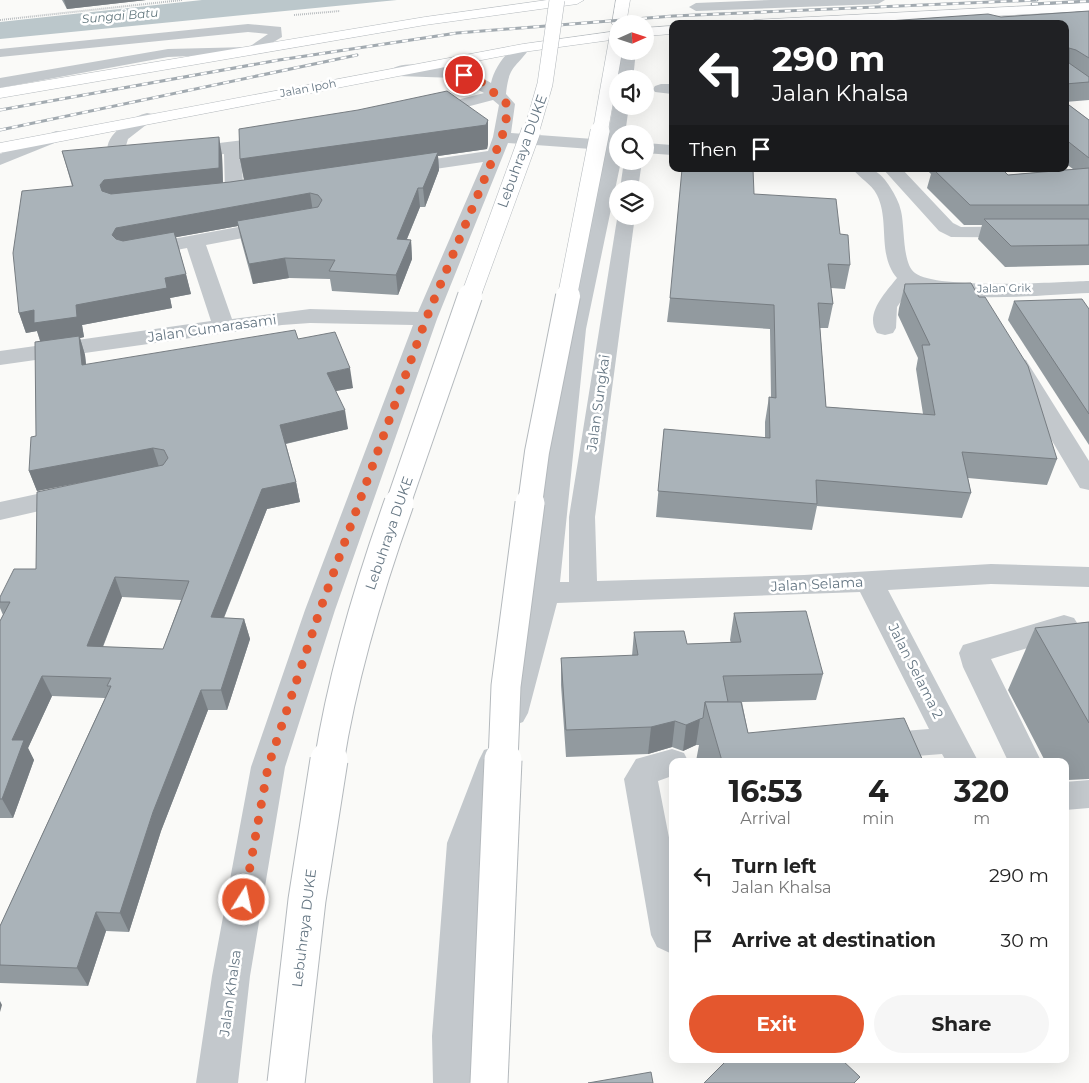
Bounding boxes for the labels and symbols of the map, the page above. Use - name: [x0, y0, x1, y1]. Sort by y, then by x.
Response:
- water label: Sungai Batu: [81, 5, 159, 26]
- north arrow: [609, 15, 654, 60]
- pin: [443, 54, 485, 96]
- street label: Jalan Ipoh: [278, 76, 337, 100]
- street label: Lebuhraya DUKE: [493, 92, 551, 210]
- street label: Jalan Grik: [976, 281, 1032, 295]
- street label: Jalan Cumarasami: [146, 310, 277, 346]
- street label: Jalan Sungkai: [582, 353, 614, 454]
- street label: Lebuhraya DUKE: [361, 474, 417, 592]
- street label: Jalan Selama: [769, 573, 864, 595]
- street label: Jalan Selama 2: [884, 620, 948, 722]
- street label: Lebuhraya DUKE: [288, 868, 320, 988]
- position arrow: [217, 873, 269, 925]
- street label: Jalan Khalsa: [215, 949, 245, 1038]

